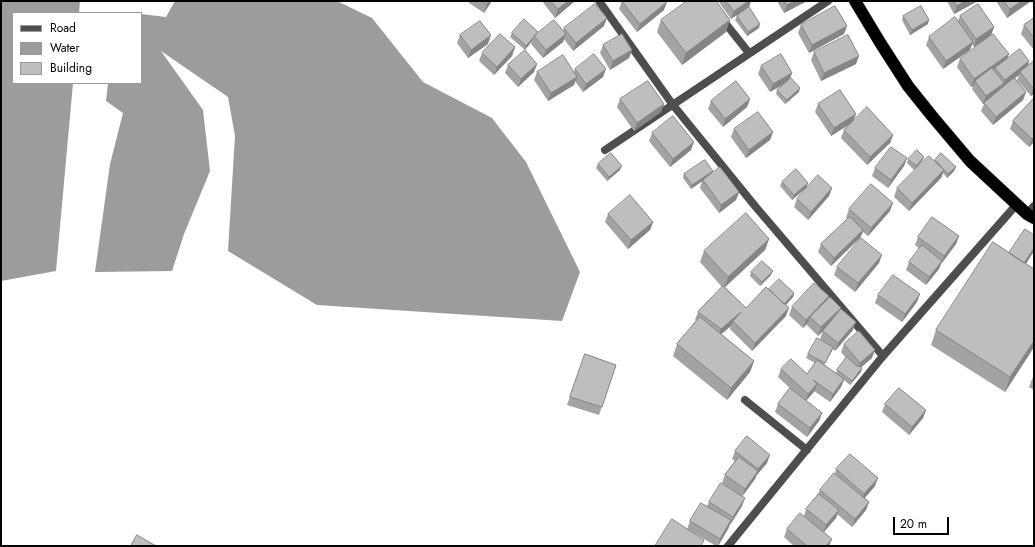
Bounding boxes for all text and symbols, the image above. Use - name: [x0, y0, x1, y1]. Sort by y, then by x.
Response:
- legend: [12, 12, 142, 84]
- text: Road: [50, 19, 76, 37]
- text: Water: [50, 39, 80, 57]
- text: Building: [50, 59, 92, 77]
- scale bar: [895, 509, 951, 535]
- text: 20 m: [900, 515, 927, 533]

